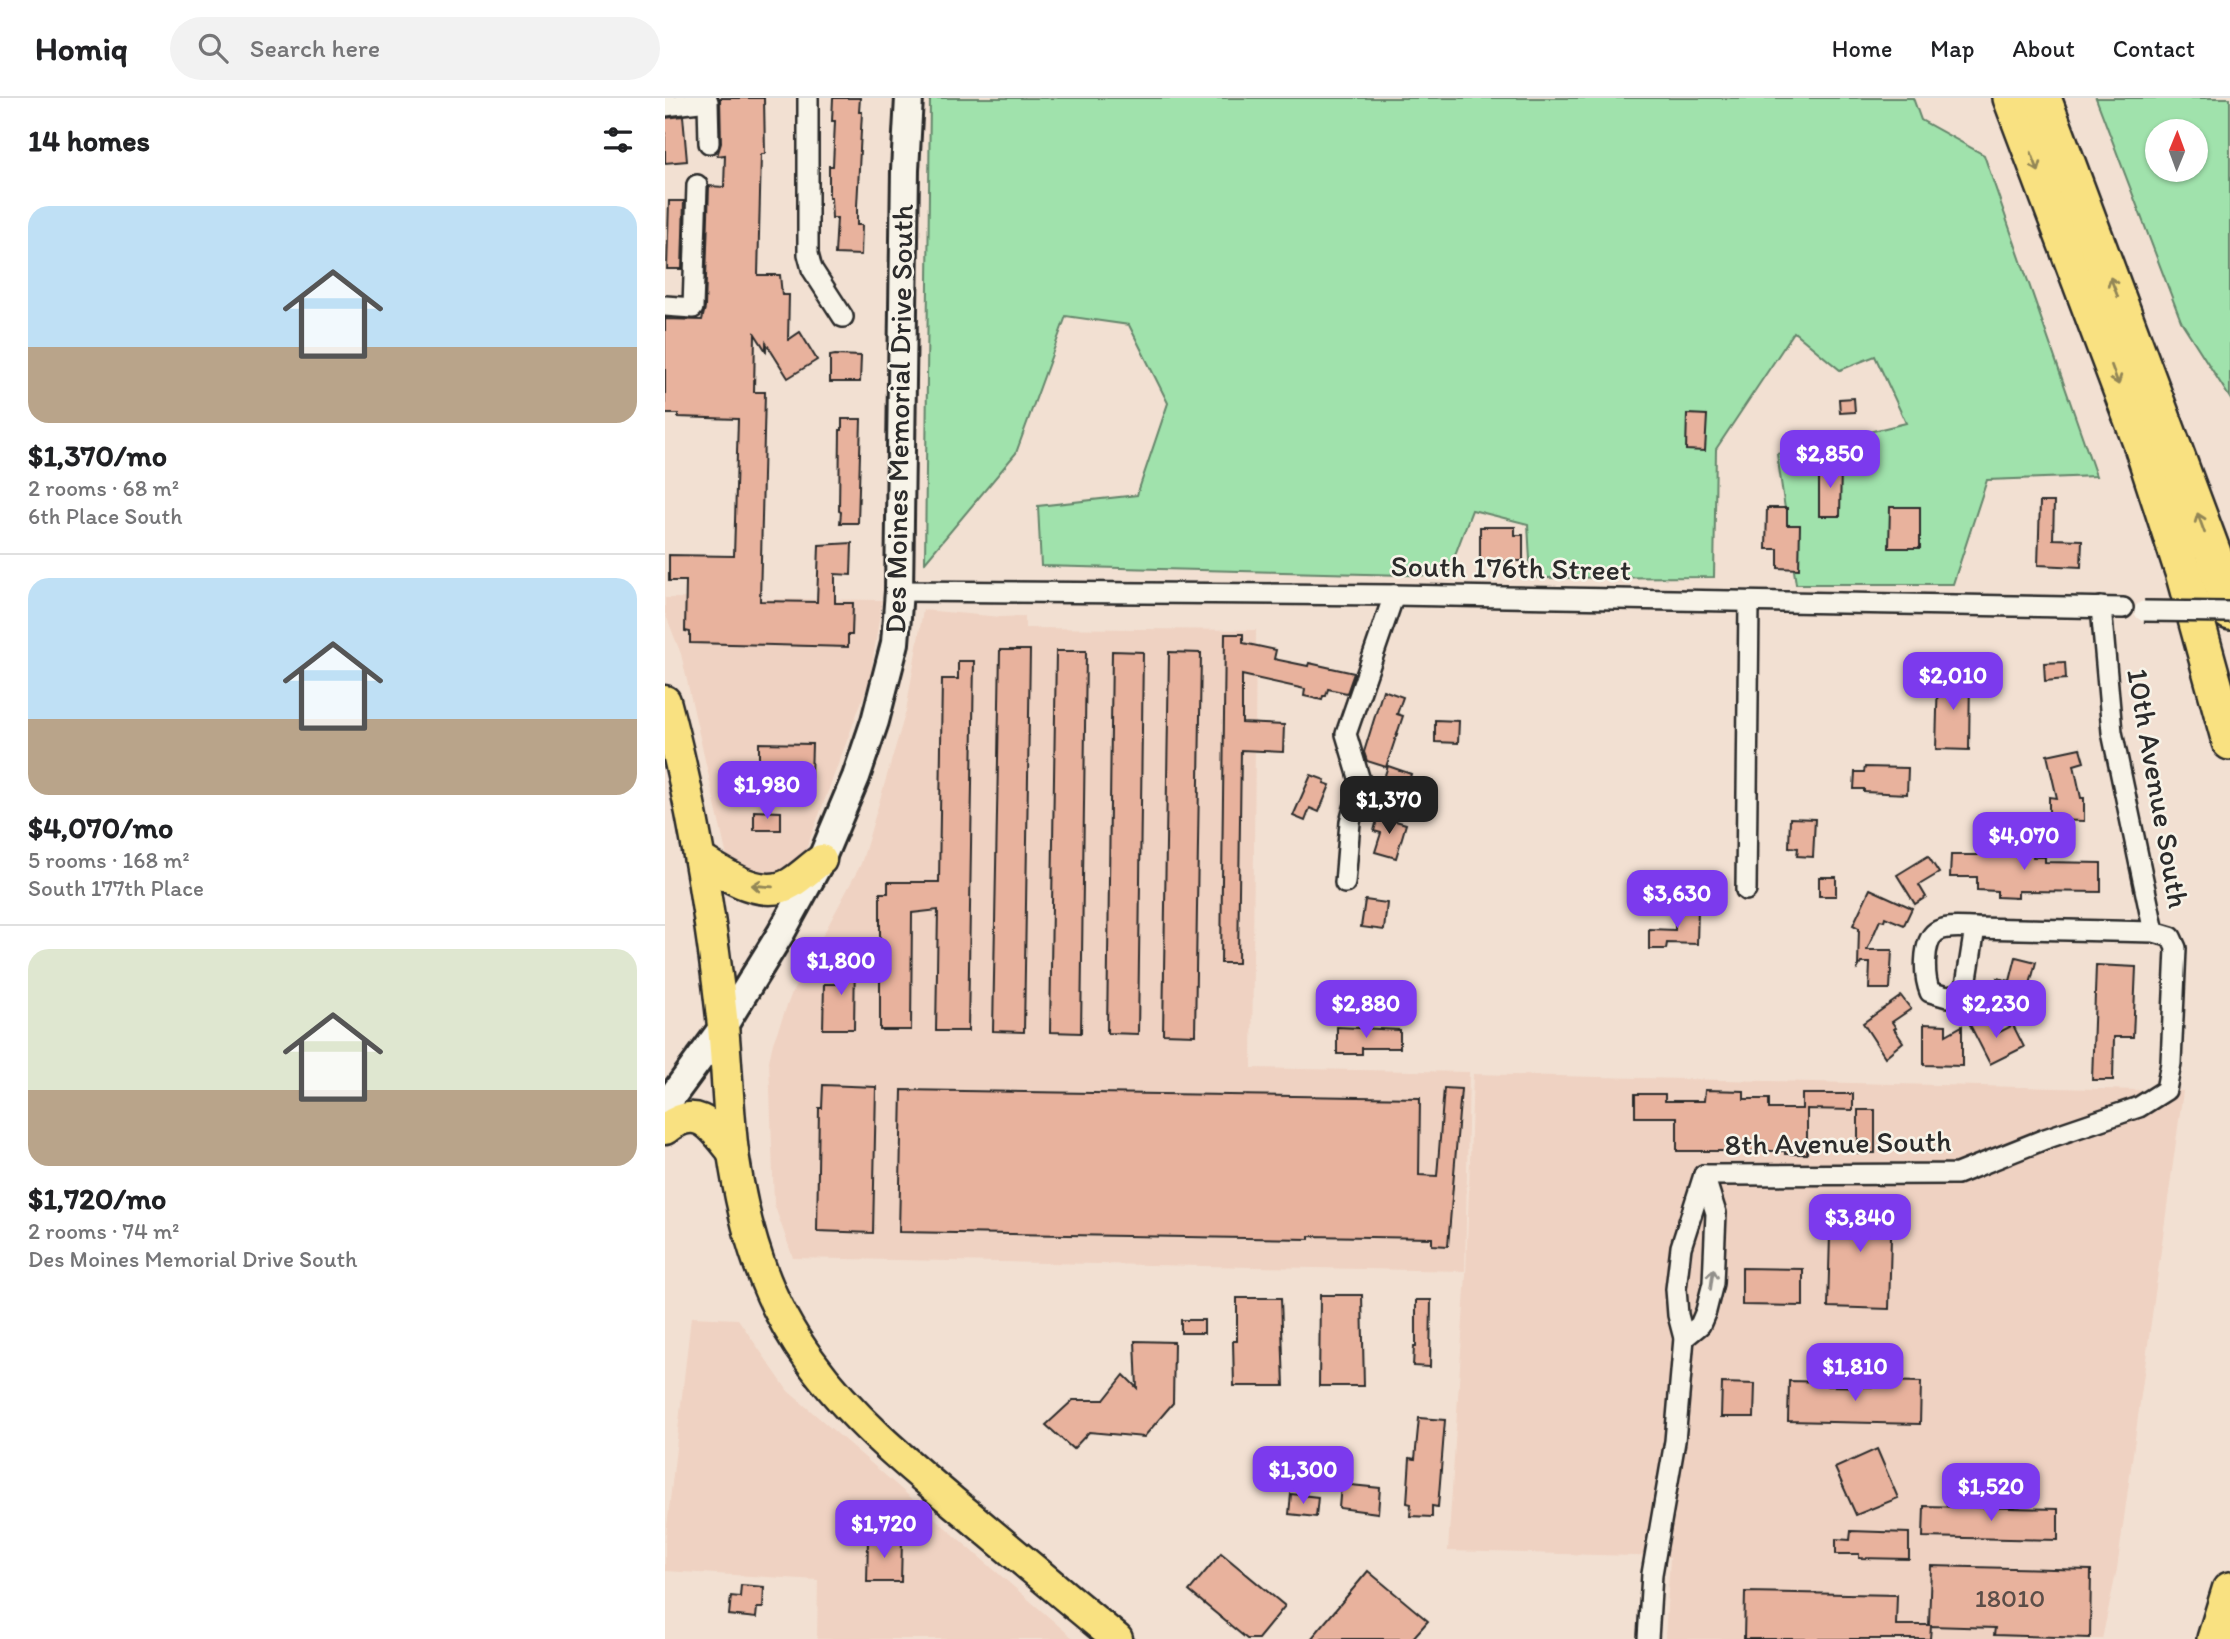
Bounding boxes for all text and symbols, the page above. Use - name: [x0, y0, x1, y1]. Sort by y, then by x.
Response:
- search box: [170, 17, 660, 80]
- text: Homiq: [35, 29, 128, 68]
- icon: search: [194, 29, 232, 67]
- text: Search here: [250, 32, 380, 64]
- text: Home: [1832, 34, 1892, 63]
- text: Map: [1930, 34, 1974, 63]
- text: About: [2012, 34, 2075, 63]
- text: Contact: [2113, 34, 2195, 63]
- north arrow: [2145, 119, 2209, 182]
- map controls: [2145, 119, 2208, 182]
- icon: filters: [599, 121, 637, 159]
- text: 14 homes: [28, 122, 150, 159]
- one-way arrow: [2030, 150, 2043, 172]
- street label: Des Moines Memorial Drive South: [876, 204, 921, 634]
- icon: home: [270, 251, 396, 377]
- one-way arrow: [2106, 277, 2119, 299]
- one-way arrow: [2110, 363, 2123, 385]
- pin: $2,850: [1773, 430, 1887, 490]
- text: $1,370/mo: [28, 437, 167, 474]
- text: $2,850: [1796, 439, 1864, 467]
- text: 2 rooms · 68 m²: [28, 474, 179, 502]
- text: 6th Place South: [28, 502, 182, 530]
- one-way arrow: [2194, 513, 2207, 535]
- street label: South 176th Street: [1390, 547, 1632, 588]
- icon: home: [270, 623, 396, 749]
- pin: $2,010: [1896, 652, 2010, 712]
- text: $2,010: [1919, 661, 1987, 689]
- street label: 10th Avenue South: [2119, 665, 2198, 911]
- pin: $1,980: [710, 762, 824, 821]
- text: $1,980: [734, 770, 800, 798]
- pin: $1,370: [1332, 776, 1446, 836]
- text: $1,370: [1356, 785, 1422, 813]
- text: $4,070/mo: [28, 809, 173, 846]
- pin: $4,070: [1967, 812, 2081, 872]
- text: $4,070: [1989, 821, 2059, 849]
- text: 5 rooms · 168 m²: [28, 846, 190, 874]
- pin: $3,630: [1620, 870, 1734, 930]
- text: South 177th Place: [28, 874, 204, 902]
- one-way arrow: [751, 879, 774, 892]
- text: $3,630: [1643, 879, 1711, 907]
- pin: $1,800: [784, 937, 898, 997]
- text: $1,800: [807, 946, 875, 974]
- pin: $2,880: [1309, 981, 1423, 1040]
- pin: $2,230: [1939, 981, 2053, 1040]
- text: $2,880: [1332, 989, 1400, 1017]
- text: $2,230: [1962, 989, 2030, 1017]
- icon: home: [270, 994, 396, 1120]
- street label: 8th Avenue South: [1724, 1122, 1952, 1163]
- text: $1,720/mo: [28, 1180, 166, 1217]
- pin: $3,840: [1803, 1194, 1917, 1254]
- text: $3,840: [1825, 1203, 1895, 1231]
- text: 2 rooms · 74 m²: [28, 1217, 180, 1245]
- text: Des Moines Memorial Drive South: [28, 1245, 357, 1273]
- one-way arrow: [1706, 1268, 1719, 1291]
- pin: $1,810: [1798, 1344, 1912, 1403]
- text: $1,810: [1822, 1352, 1888, 1380]
- pin: $1,300: [1246, 1446, 1360, 1506]
- text: $1,300: [1269, 1455, 1337, 1483]
- pin: $1,520: [1934, 1464, 2048, 1523]
- text: $1,520: [1958, 1472, 2024, 1500]
- pin: $1,720: [827, 1500, 941, 1560]
- text: $1,720: [851, 1509, 917, 1537]
- house number: 18010: [1975, 1582, 2045, 1614]

